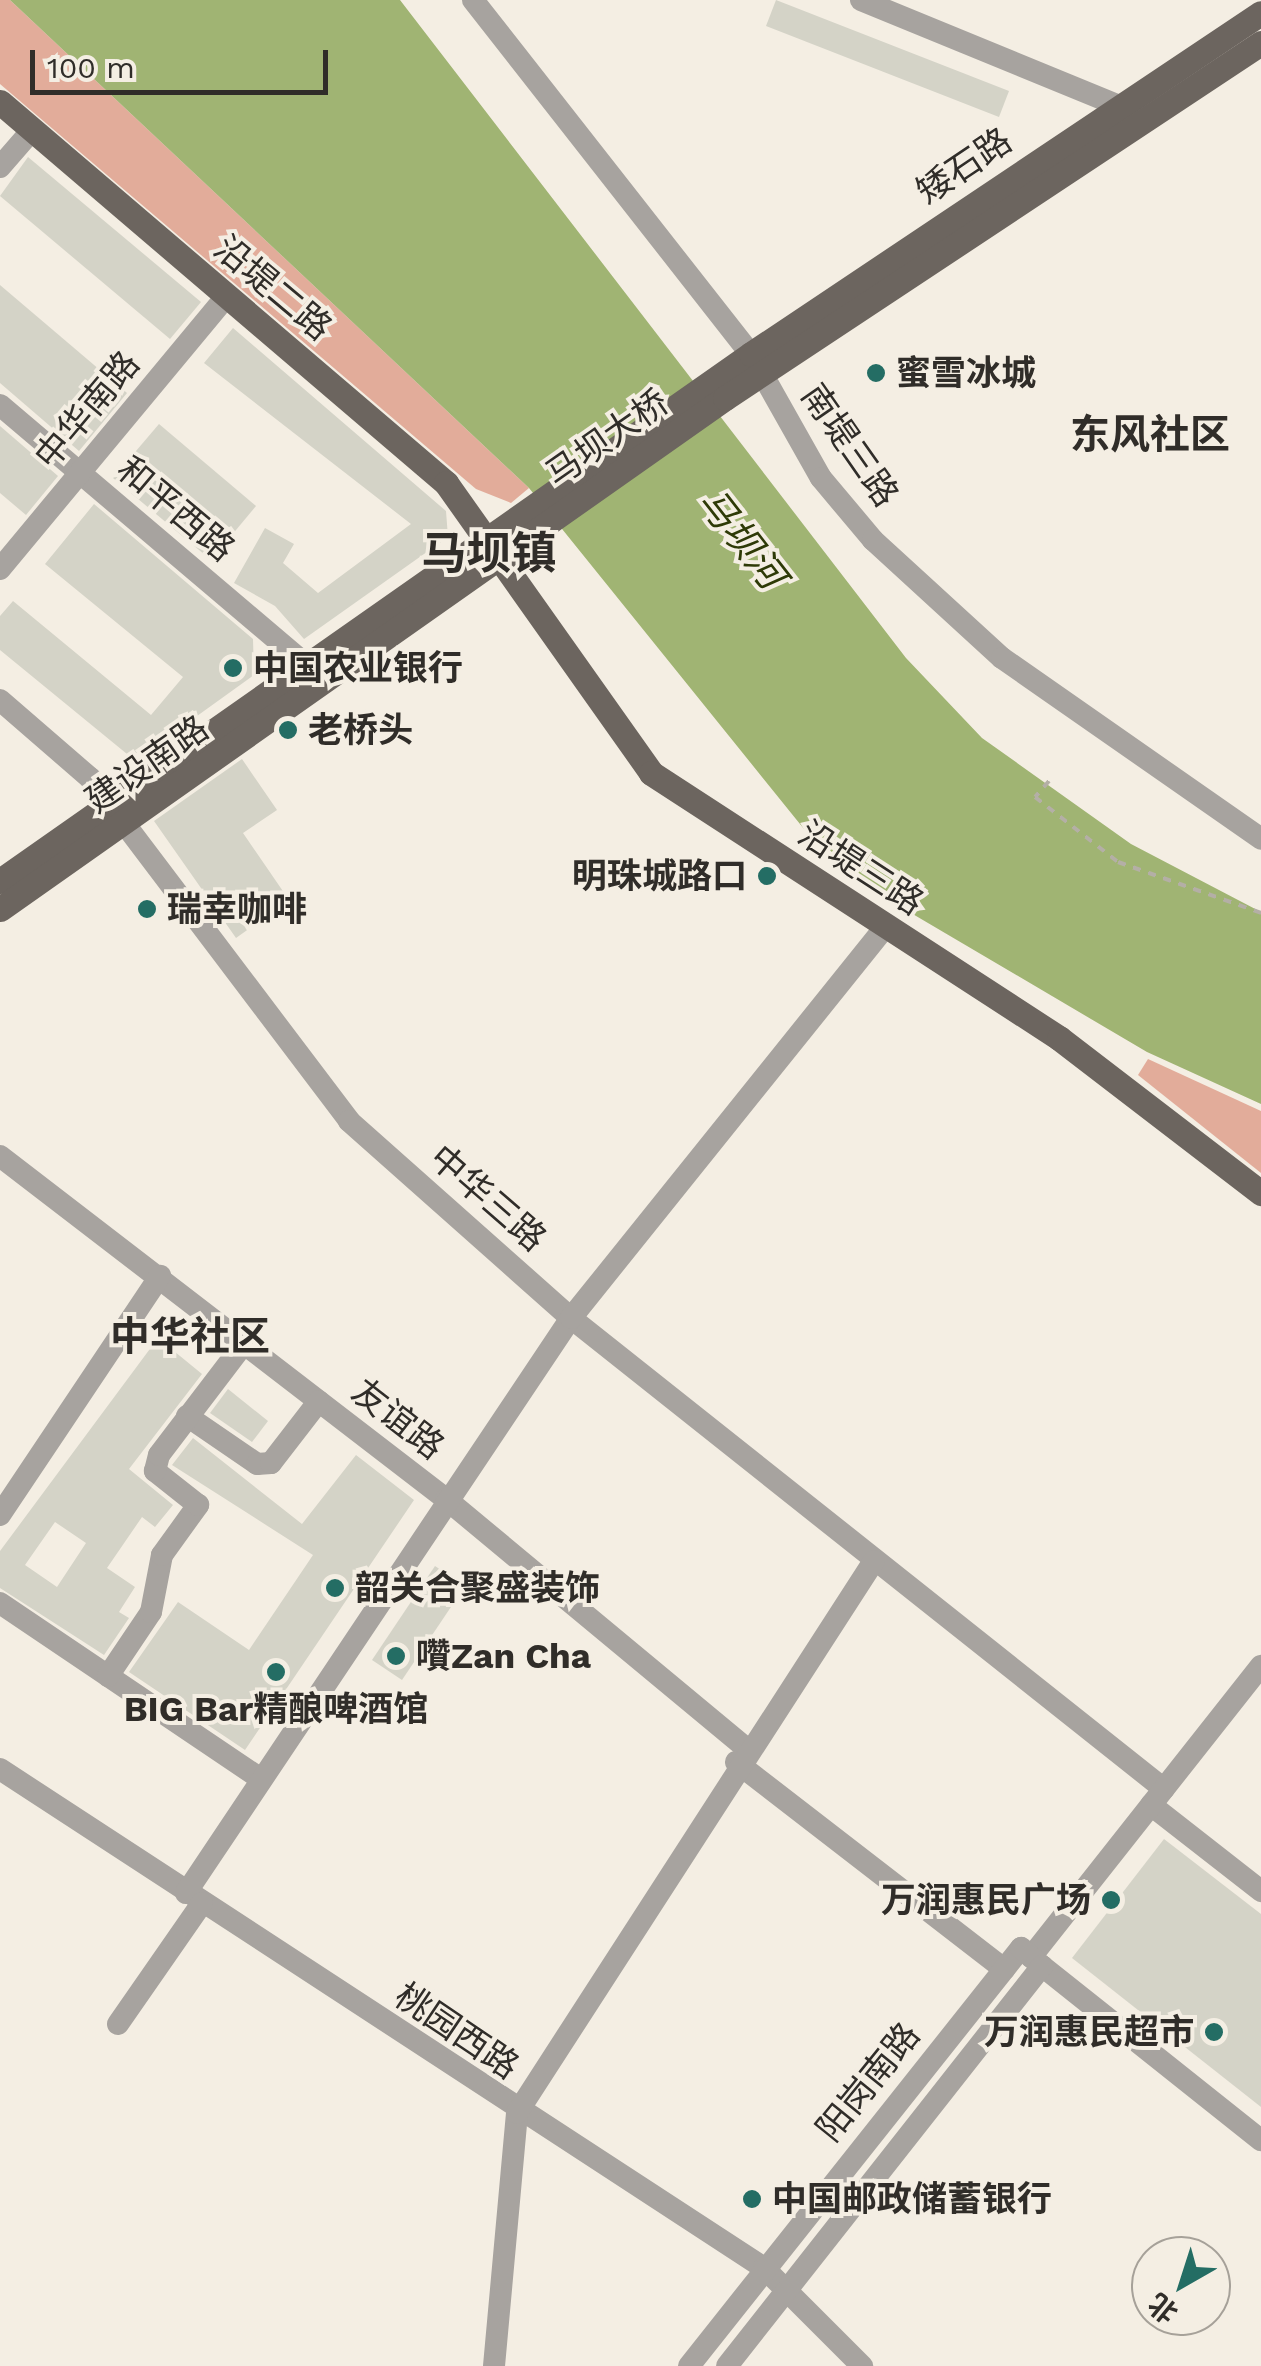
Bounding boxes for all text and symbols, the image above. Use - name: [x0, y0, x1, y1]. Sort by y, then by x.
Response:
- scale bar: [35, 30, 332, 92]
- text: 100 m: [47, 50, 135, 85]
- street label: 矮石路: [909, 119, 1019, 213]
- street label: 沿堤二路: [206, 227, 340, 349]
- street label: 中华南路: [26, 343, 148, 477]
- place label: 蜜雪冰城: [896, 352, 1036, 394]
- marker: 蜜雪冰城: [865, 362, 887, 384]
- street label: 南堤三路: [793, 376, 907, 514]
- street label: 马坝大桥: [538, 381, 676, 495]
- district label: 东风社区: [1070, 411, 1230, 459]
- street label: 和平西路: [109, 448, 243, 570]
- water label: 马坝河: [688, 480, 794, 598]
- district label: 马坝镇: [422, 527, 556, 581]
- place label: 中国农业银行: [253, 647, 463, 689]
- marker: 中国农业银行: [222, 657, 244, 679]
- street label: 建设南路: [78, 707, 216, 821]
- place label: 老桥头: [308, 709, 413, 751]
- marker: 老桥头: [277, 719, 299, 741]
- street label: 沿堤三路: [791, 812, 931, 924]
- place label: 明珠城路口: [572, 855, 747, 897]
- marker: 明珠城路口: [756, 865, 778, 887]
- place label: 瑞幸咖啡: [167, 888, 307, 930]
- marker: 瑞幸咖啡: [136, 898, 158, 920]
- street label: 中华三路: [421, 1136, 555, 1260]
- district label: 中华社区: [110, 1313, 270, 1361]
- street label: 友谊路: [344, 1370, 452, 1468]
- place label: 韶关合聚盛装饰: [355, 1567, 600, 1609]
- marker: 韶关合聚盛装饰: [324, 1577, 346, 1599]
- place label: 囋Zan Cha: [416, 1635, 591, 1677]
- marker: 囋Zan Cha: [385, 1645, 407, 1667]
- marker: BIG Bar精酿啤酒馆: [265, 1661, 287, 1683]
- place label: BIG Bar精酿啤酒馆: [124, 1688, 428, 1730]
- place label: 万润惠民广场: [881, 1879, 1091, 1921]
- marker: 万润惠民广场: [1100, 1889, 1122, 1911]
- street label: 桃园西路: [387, 1974, 527, 2088]
- place label: 万润惠民超市: [984, 2011, 1194, 2053]
- street label: 阳岗南路: [808, 2014, 928, 2150]
- marker: 万润惠民超市: [1203, 2021, 1225, 2043]
- place label: 中国邮政储蓄银行: [772, 2178, 1052, 2220]
- marker: 中国邮政储蓄银行: [741, 2188, 763, 2210]
- north arrow: [1131, 2236, 1231, 2336]
- text: 北: [1142, 2287, 1184, 2330]

